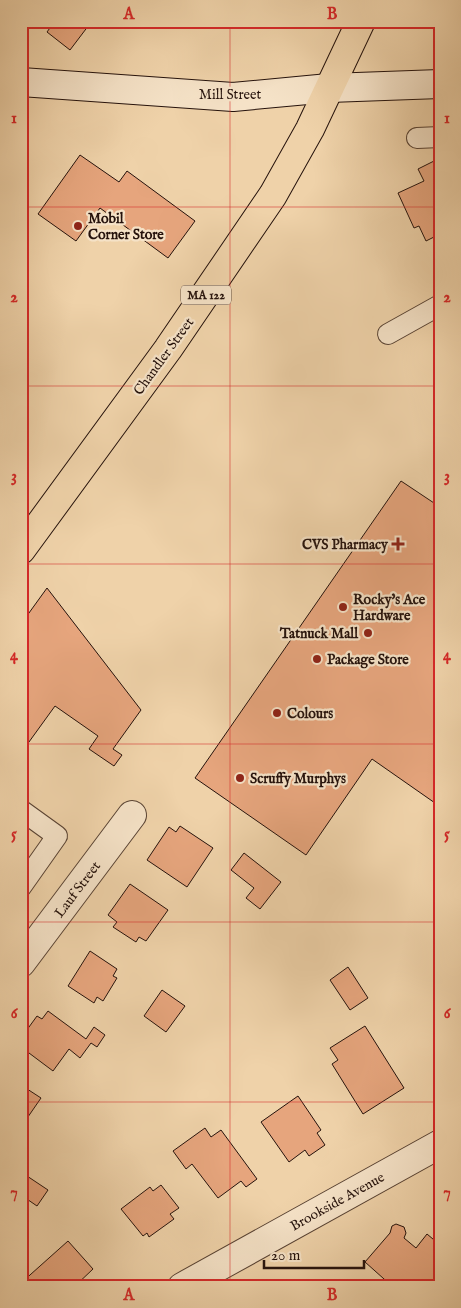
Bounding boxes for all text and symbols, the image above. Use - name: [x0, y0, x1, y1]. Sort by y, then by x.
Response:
- text: A: [123, 5, 136, 25]
- text: B: [327, 5, 338, 25]
- street label: Mill Street: [199, 86, 261, 104]
- text: 1: [11, 109, 17, 129]
- text: 1: [444, 109, 450, 129]
- place label: Mobil Corner Store: [88, 210, 164, 244]
- marker: Mobil Corner Store: [72, 220, 84, 232]
- road number: MA 122: [181, 286, 231, 304]
- text: 2: [10, 288, 18, 308]
- text: 2: [443, 288, 451, 308]
- street label: Chandler Street: [130, 314, 198, 399]
- text: 3: [11, 467, 17, 487]
- text: 3: [444, 467, 450, 487]
- place label: CVS Pharmacy: [302, 536, 389, 554]
- marker: CVS Pharmacy: [392, 538, 404, 550]
- place label: Rocky's Ace Hardware: [353, 591, 426, 625]
- marker: Rocky's Ace Hardware: [337, 601, 349, 613]
- place label: Tatnuck Mall: [279, 625, 359, 643]
- marker: Tatnuck Mall: [362, 627, 374, 639]
- text: 4: [10, 646, 19, 666]
- text: 4: [443, 646, 452, 666]
- place label: Package Store: [327, 651, 409, 669]
- marker: Package Store: [311, 653, 323, 665]
- place label: Colours: [287, 705, 333, 723]
- marker: Colours: [271, 707, 283, 719]
- place label: Scruffy Murphys: [250, 770, 346, 788]
- marker: Scruffy Murphys: [234, 772, 246, 784]
- text: 5: [11, 825, 17, 845]
- text: 5: [444, 825, 450, 845]
- street label: Lauf Street: [51, 858, 105, 921]
- text: 6: [11, 1004, 19, 1024]
- text: 6: [444, 1004, 452, 1024]
- street label: Brookside Avenue: [287, 1168, 388, 1235]
- text: 7: [10, 1183, 18, 1203]
- text: 7: [443, 1183, 451, 1203]
- scale bar: [264, 1238, 364, 1270]
- text: 20 m: [271, 1246, 301, 1265]
- text: A: [123, 1286, 136, 1306]
- text: B: [327, 1286, 338, 1306]

